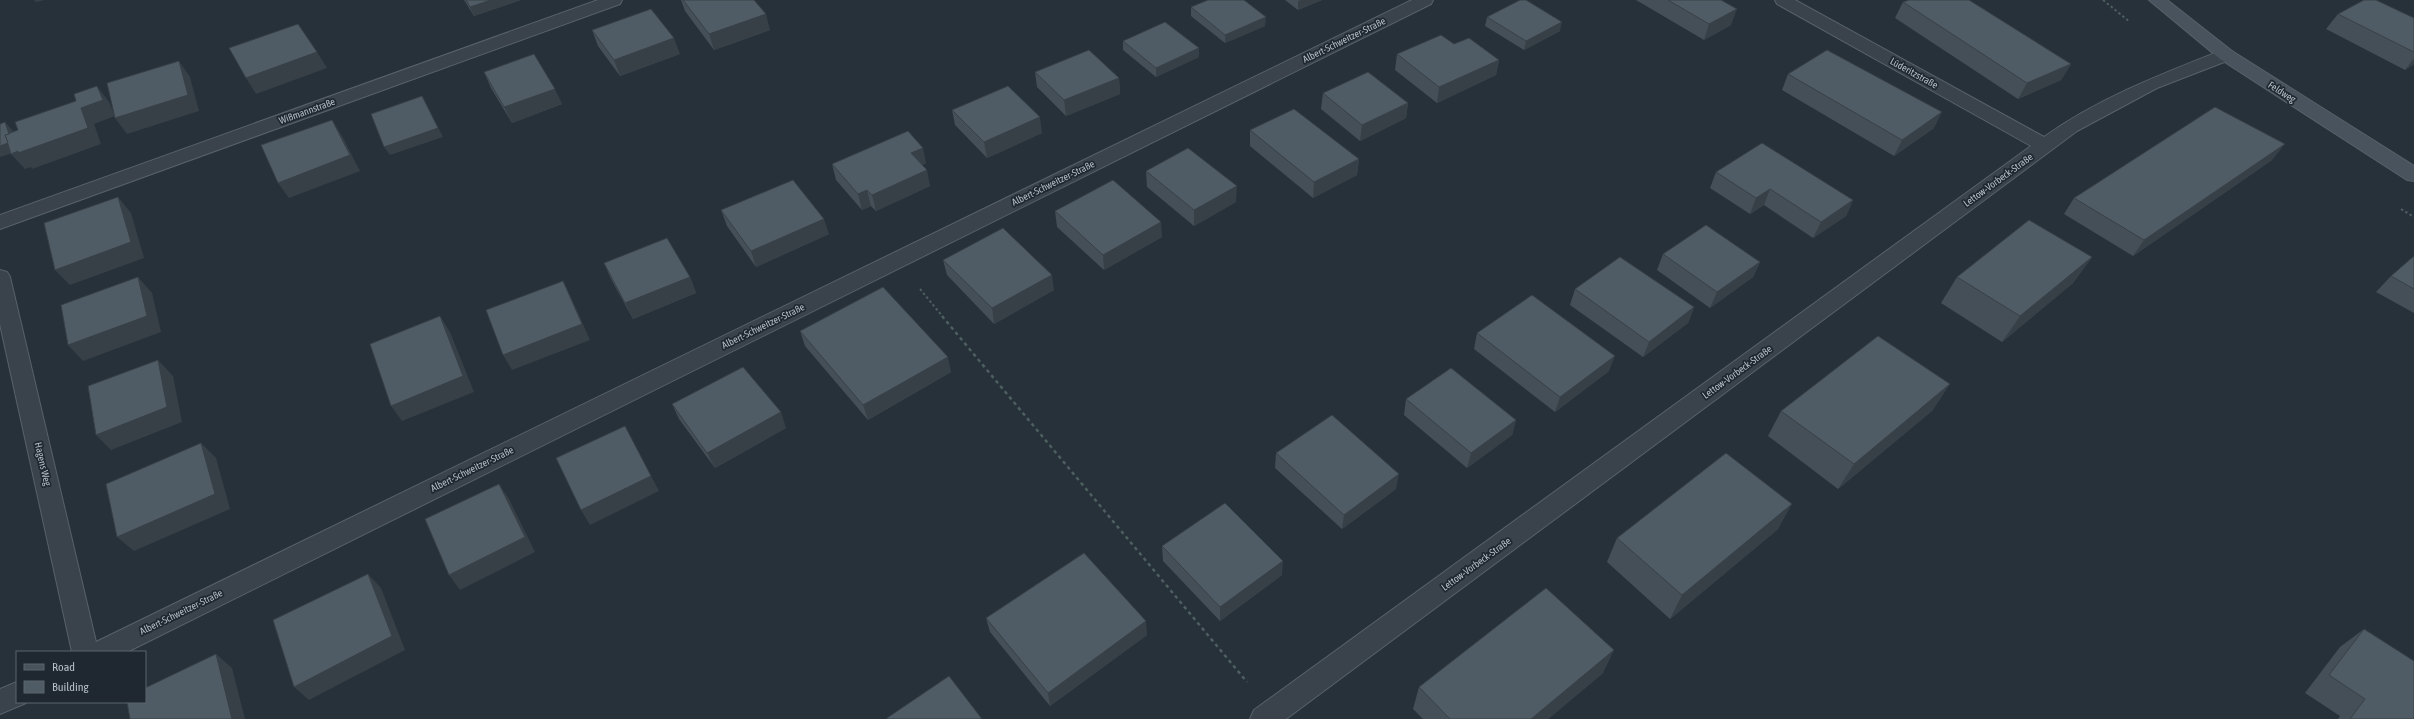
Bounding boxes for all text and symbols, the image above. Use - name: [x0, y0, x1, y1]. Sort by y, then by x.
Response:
- street label: Albert-Schweitzer-Straße: [1301, 15, 1388, 65]
- street label: Lüderitzstraße: [1888, 55, 1940, 91]
- street label: Feldweg: [2266, 79, 2298, 105]
- street label: Wißmannstraße: [277, 96, 337, 126]
- street label: Lettow-Vorbeck-Straße: [1961, 151, 2035, 209]
- street label: Albert-Schweitzer-Straße: [1010, 158, 1097, 208]
- street label: Albert-Schweitzer-Straße: [720, 301, 807, 351]
- street label: Lettow-Vorbeck-Straße: [1700, 343, 1774, 401]
- street label: Hagens Weg: [33, 441, 54, 488]
- street label: Albert-Schweitzer-Straße: [429, 444, 516, 494]
- street label: Lettow-Vorbeck-Straße: [1439, 535, 1513, 593]
- street label: Albert-Schweitzer-Straße: [138, 587, 225, 637]
- legend: [16, 651, 146, 703]
- text: Road: [52, 660, 75, 674]
- text: Building: [52, 680, 90, 694]

